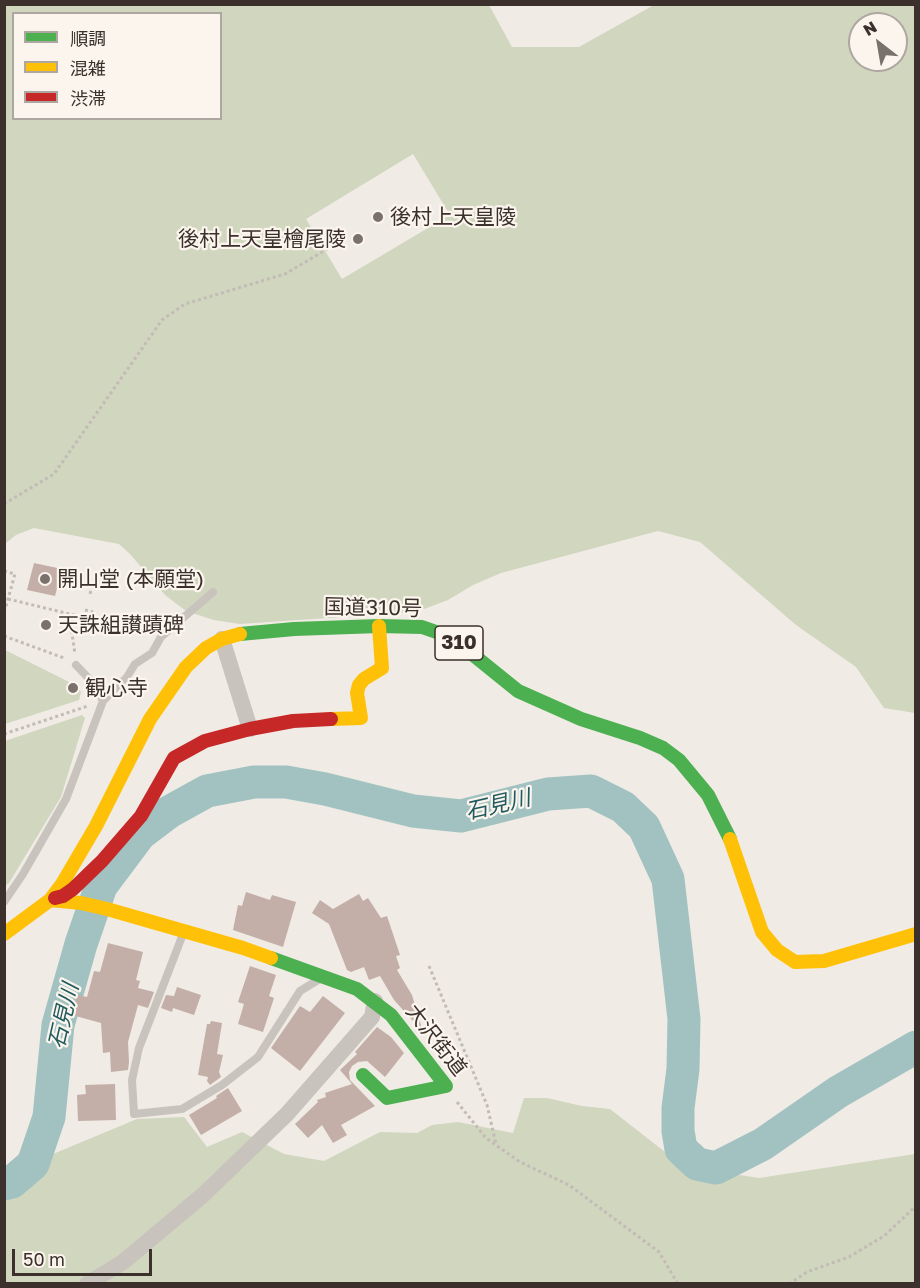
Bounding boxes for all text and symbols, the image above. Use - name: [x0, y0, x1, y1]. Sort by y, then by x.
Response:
- legend: [12, 12, 222, 120]
- north arrow: [848, 12, 908, 72]
- text: N: [859, 17, 880, 40]
- text: 順調: [70, 27, 106, 49]
- text: 混雑: [70, 57, 106, 79]
- text: 渋滞: [70, 87, 106, 109]
- place label: 後村上天皇陵: [390, 204, 516, 230]
- marker: 後村上天皇陵: [371, 210, 385, 224]
- place label: 後村上天皇檜尾陵: [178, 226, 346, 252]
- marker: 後村上天皇檜尾陵: [351, 232, 365, 246]
- place label: 開山堂 (本願堂): [57, 566, 204, 592]
- marker: 開山堂 (本願堂): [38, 572, 52, 586]
- street label: 国道310号: [324, 595, 422, 621]
- place label: 天誅組讃蹟碑: [58, 612, 184, 638]
- marker: 天誅組讃蹟碑: [39, 618, 53, 632]
- road number: 310: [435, 626, 483, 660]
- place label: 観心寺: [85, 675, 148, 701]
- marker: 観心寺: [66, 681, 80, 695]
- water label: 石見川: [463, 785, 533, 825]
- water label: 石見川: [44, 981, 84, 1051]
- street label: 大沢街道: [400, 999, 472, 1081]
- scale bar: [15, 1237, 154, 1275]
- text: 50 m: [23, 1248, 65, 1270]

